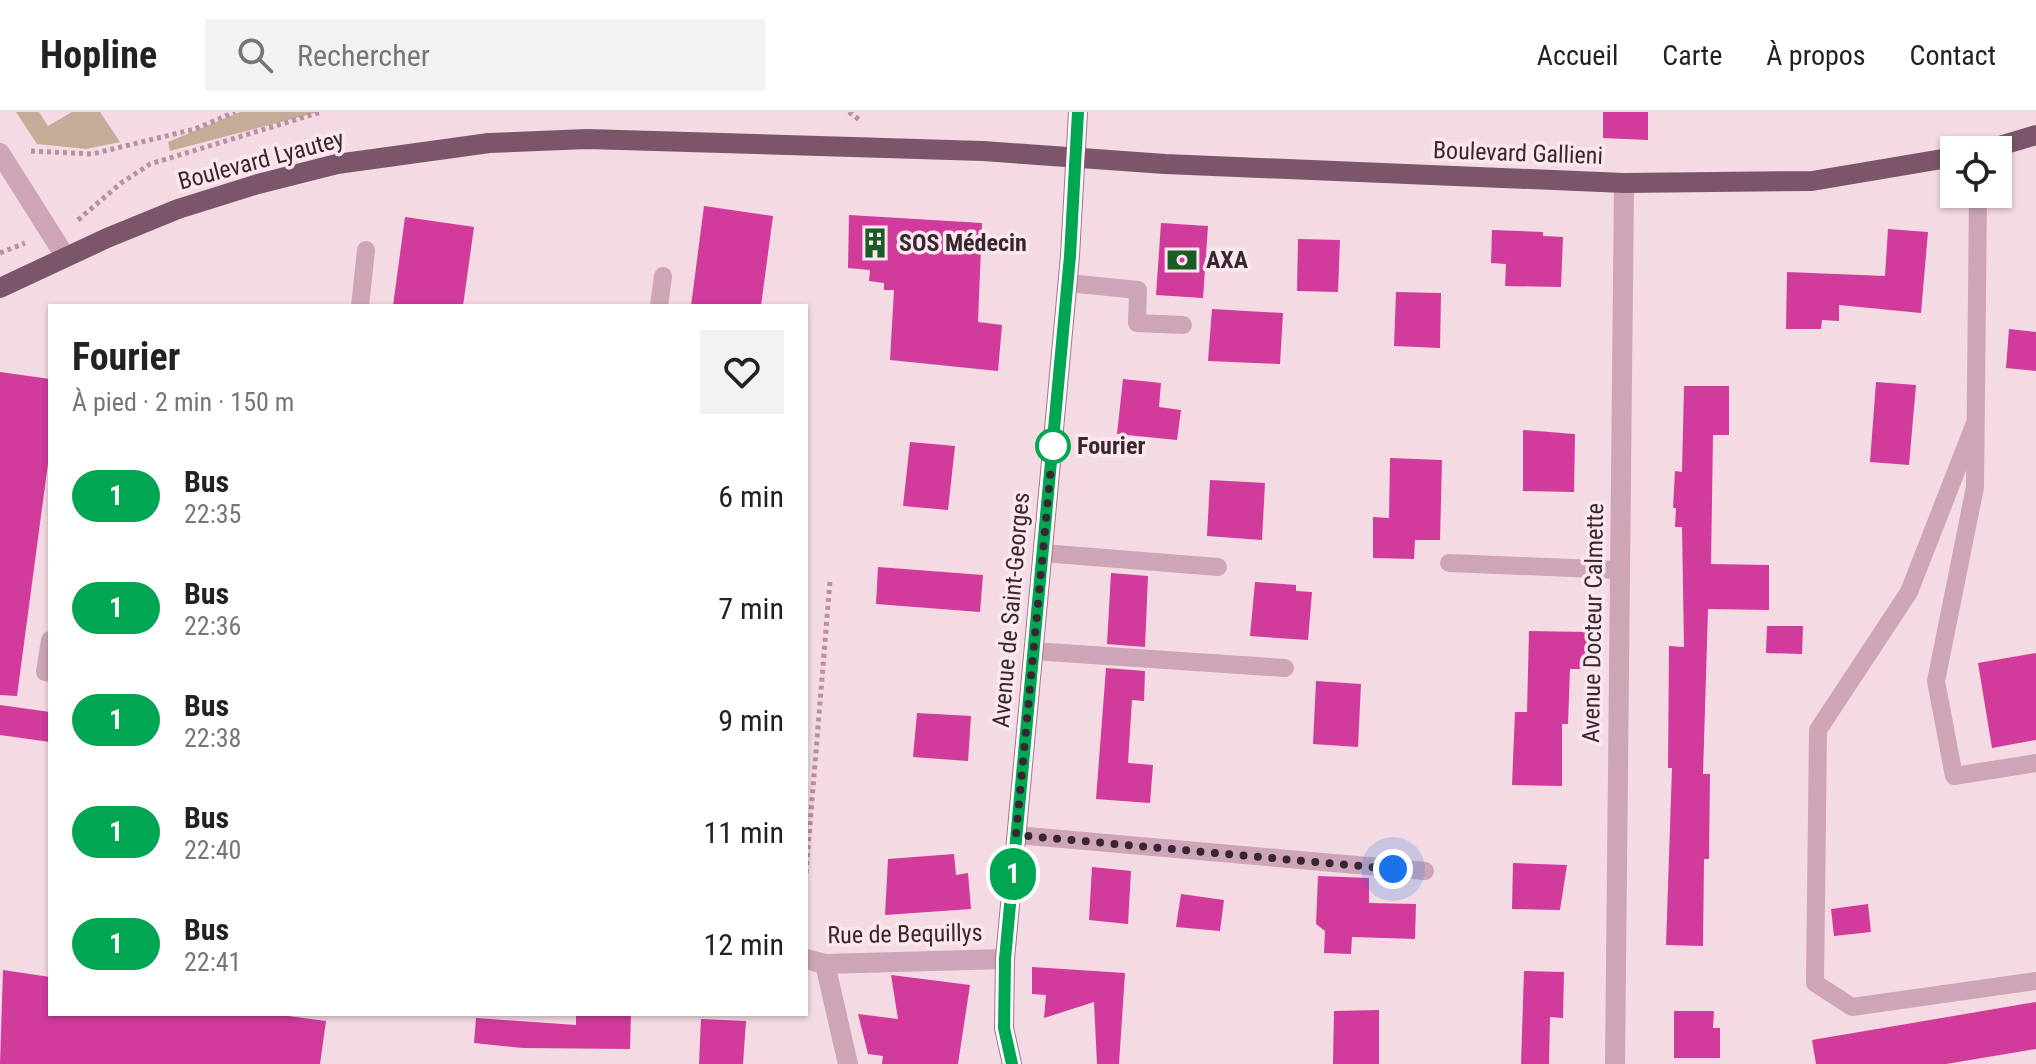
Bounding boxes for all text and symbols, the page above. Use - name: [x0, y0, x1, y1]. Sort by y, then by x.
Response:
- search box: [205, 19, 765, 91]
- text: Hopline: [40, 33, 157, 77]
- icon: search: [233, 33, 277, 77]
- text: Rechercher: [297, 38, 430, 73]
- text: Accueil: [1537, 39, 1618, 72]
- text: Carte: [1662, 39, 1722, 72]
- text: À propos: [1766, 39, 1866, 72]
- text: Contact: [1910, 39, 1996, 72]
- street label: Boulevard Lyautey: [175, 124, 347, 196]
- street label: Boulevard Gallieni: [1433, 136, 1603, 170]
- map controls: [1940, 136, 2012, 208]
- button: locate: [1940, 136, 2012, 208]
- building icon: SOS Médecin: [858, 226, 892, 260]
- place label: SOS Médecin: [899, 229, 1027, 257]
- bank icon: AXA: [1165, 243, 1199, 277]
- place label: AXA: [1206, 246, 1249, 274]
- button: heart: [700, 330, 784, 414]
- text: Fourier: [72, 335, 180, 379]
- text: À pied · 2 min · 150 m: [72, 387, 294, 417]
- marker: Fourier: [1036, 429, 1070, 463]
- place label: Fourier: [1077, 432, 1145, 460]
- text: Bus: [184, 464, 229, 499]
- text: 1: [109, 479, 123, 512]
- text: 6 min: [718, 479, 784, 514]
- street label: Avenue de Saint-Georges: [987, 491, 1035, 729]
- text: 22:35: [184, 499, 241, 529]
- street label: Avenue Docteur Calmette: [1577, 503, 1609, 743]
- text: Bus: [184, 576, 229, 611]
- text: 1: [109, 591, 123, 624]
- text: 7 min: [718, 591, 784, 626]
- text: 22:36: [184, 611, 241, 641]
- text: Bus: [184, 688, 229, 723]
- text: 1: [109, 703, 123, 736]
- text: 9 min: [718, 703, 784, 738]
- text: 22:38: [184, 723, 241, 753]
- text: Bus: [184, 800, 229, 835]
- text: 1: [109, 815, 123, 848]
- text: 11 min: [703, 815, 784, 850]
- text: 22:40: [184, 835, 241, 865]
- line badge: 1: [987, 848, 1039, 900]
- your location: [1373, 849, 1413, 889]
- text: 1: [1006, 857, 1020, 890]
- text: Bus: [184, 912, 229, 947]
- street label: Rue de Bequillys: [827, 919, 983, 949]
- text: 1: [109, 927, 123, 960]
- text: 12 min: [703, 927, 784, 962]
- text: 22:41: [184, 947, 241, 977]

